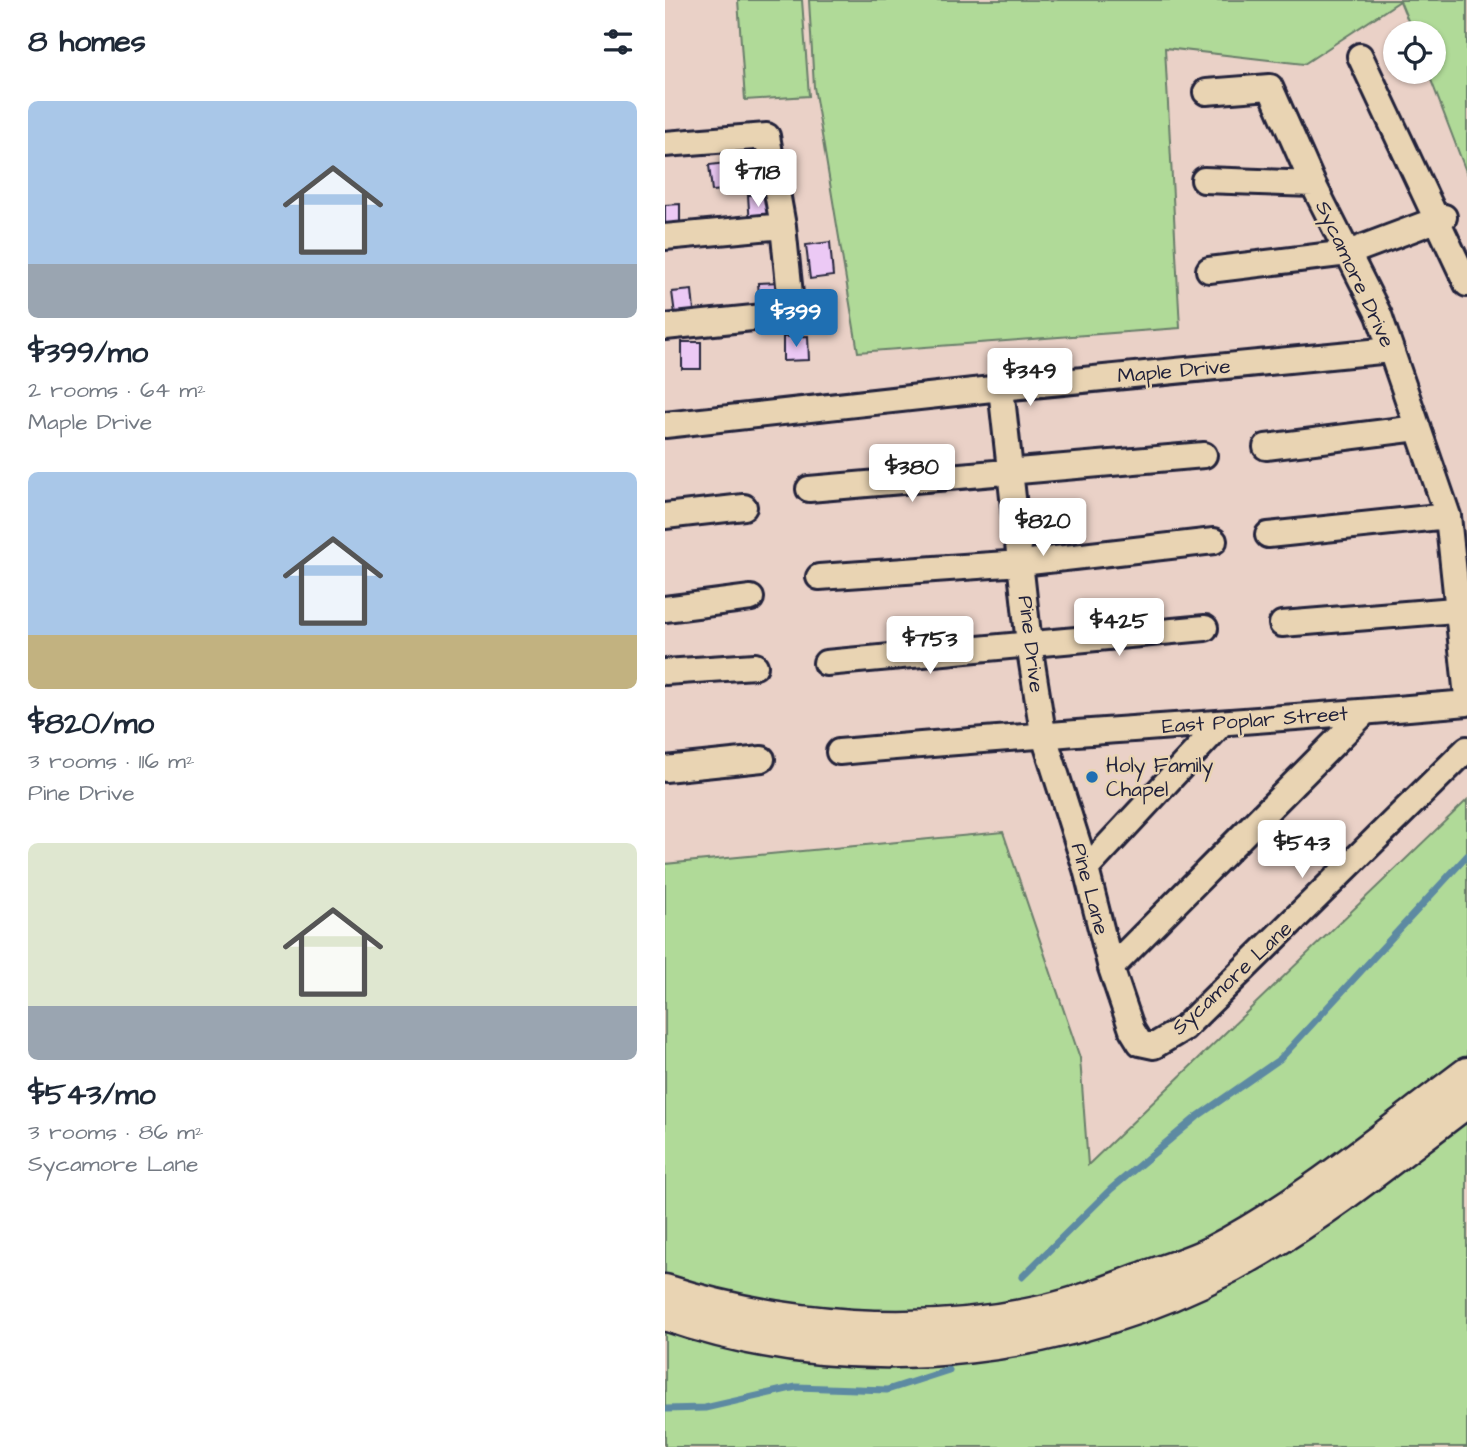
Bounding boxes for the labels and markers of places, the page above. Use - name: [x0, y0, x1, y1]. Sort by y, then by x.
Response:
- pin: $718: [717, 150, 799, 209]
- pin: $399: [755, 290, 837, 349]
- pin: $349: [989, 348, 1071, 408]
- pin: $380: [871, 444, 953, 504]
- pin: $820: [1002, 498, 1084, 558]
- pin: $425: [1078, 598, 1160, 658]
- pin: $753: [889, 616, 971, 676]
- place label: Holy Family Chapel: [1106, 751, 1214, 805]
- marker: Holy Family Chapel: [1084, 769, 1100, 785]
- pin: $543: [1261, 820, 1343, 880]

